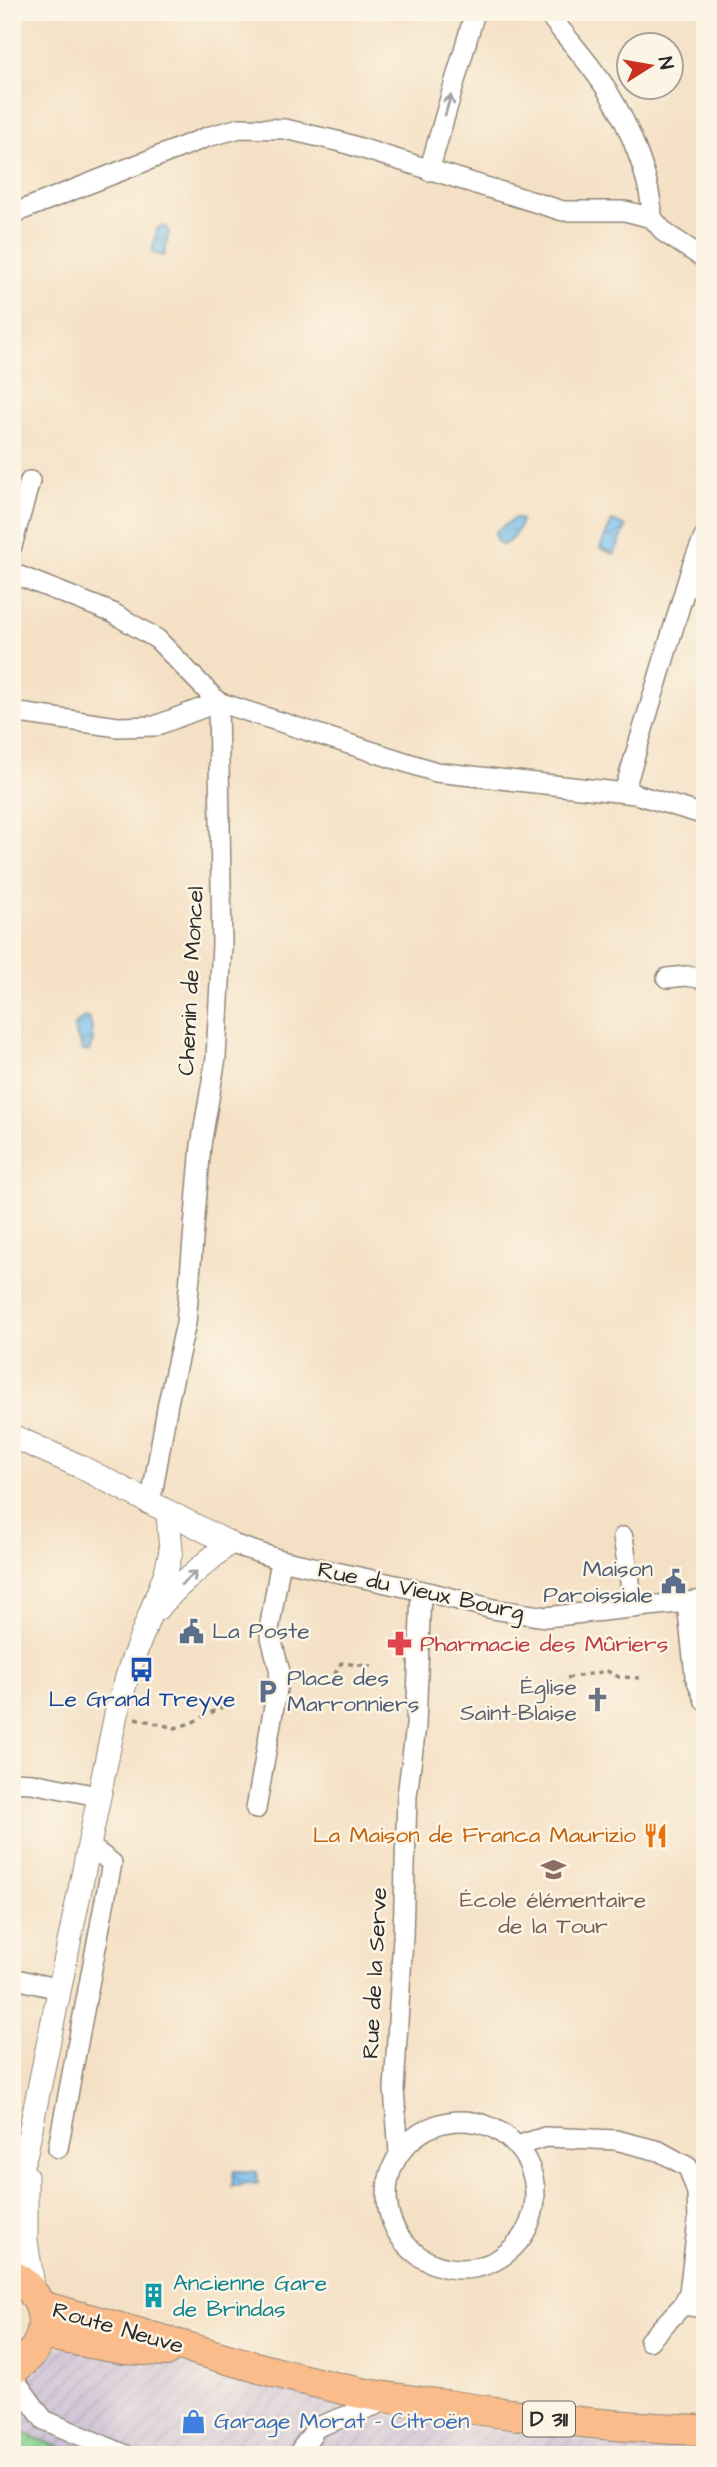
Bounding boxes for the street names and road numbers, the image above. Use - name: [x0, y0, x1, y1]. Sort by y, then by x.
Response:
- street label: Chemin de Moncel: [170, 885, 212, 1077]
- street label: Rue du Vieux Bourg: [315, 1554, 527, 1629]
- street label: Rue de la Serve: [355, 1886, 395, 2060]
- street label: Route Neuve: [49, 2294, 187, 2362]
- road number: D 311: [523, 2402, 575, 2436]

